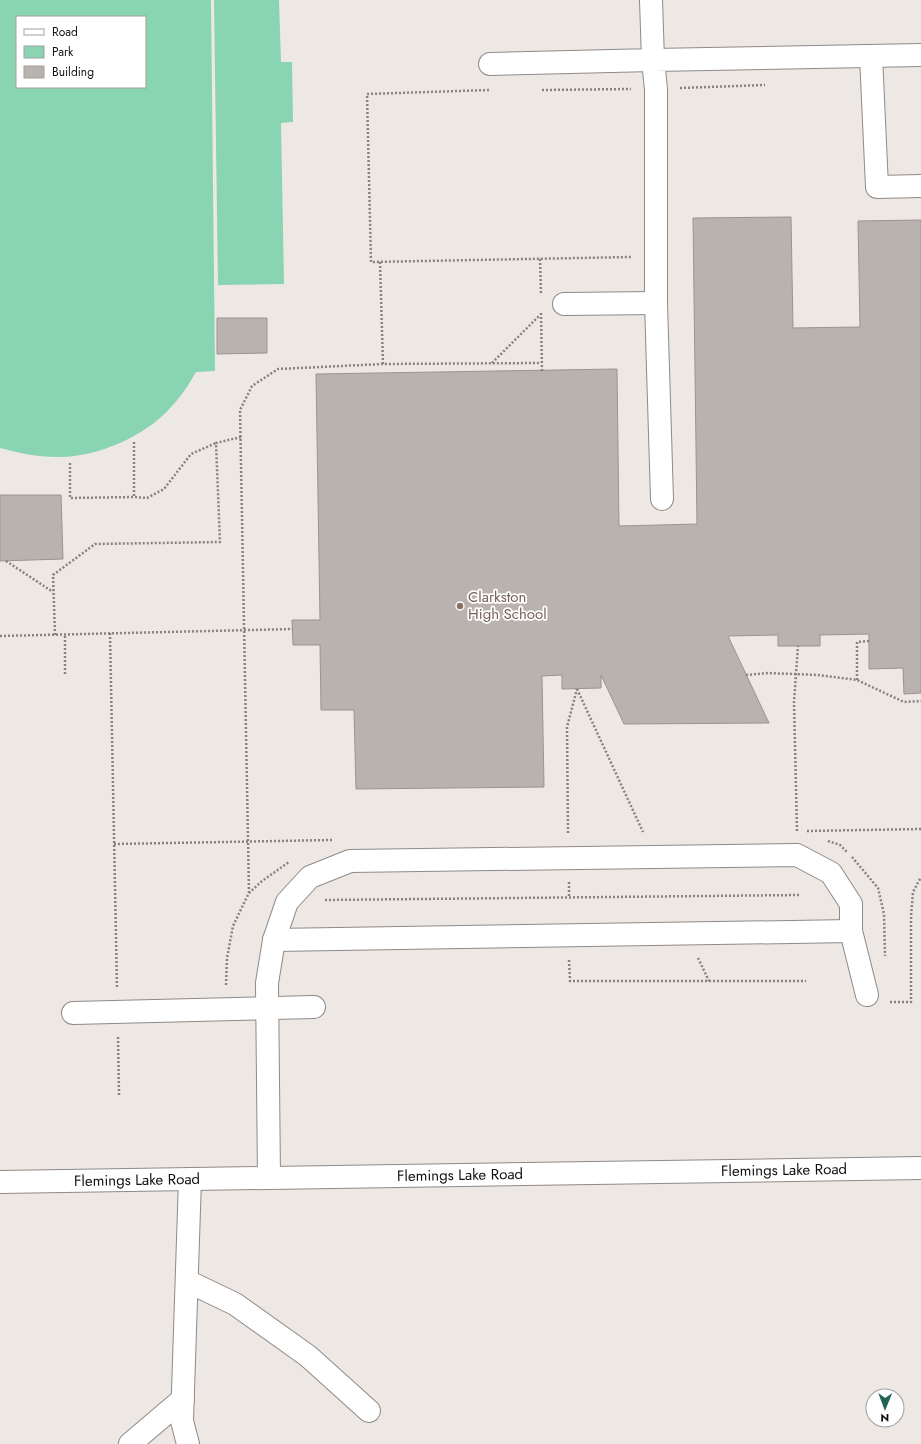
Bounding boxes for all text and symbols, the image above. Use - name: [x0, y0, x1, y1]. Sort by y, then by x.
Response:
- legend: [16, 16, 146, 88]
- text: Road: [52, 23, 78, 41]
- text: Park: [52, 43, 74, 61]
- text: Building: [52, 63, 94, 81]
- place label: Clarkston High School: [468, 586, 547, 625]
- marker: Clarkston High School: [455, 601, 465, 611]
- street label: Flemings Lake Road: [721, 1158, 847, 1182]
- street label: Flemings Lake Road: [397, 1163, 523, 1187]
- street label: Flemings Lake Road: [74, 1168, 200, 1192]
- north arrow: [865, 1388, 905, 1428]
- text: N: [880, 1410, 889, 1426]

